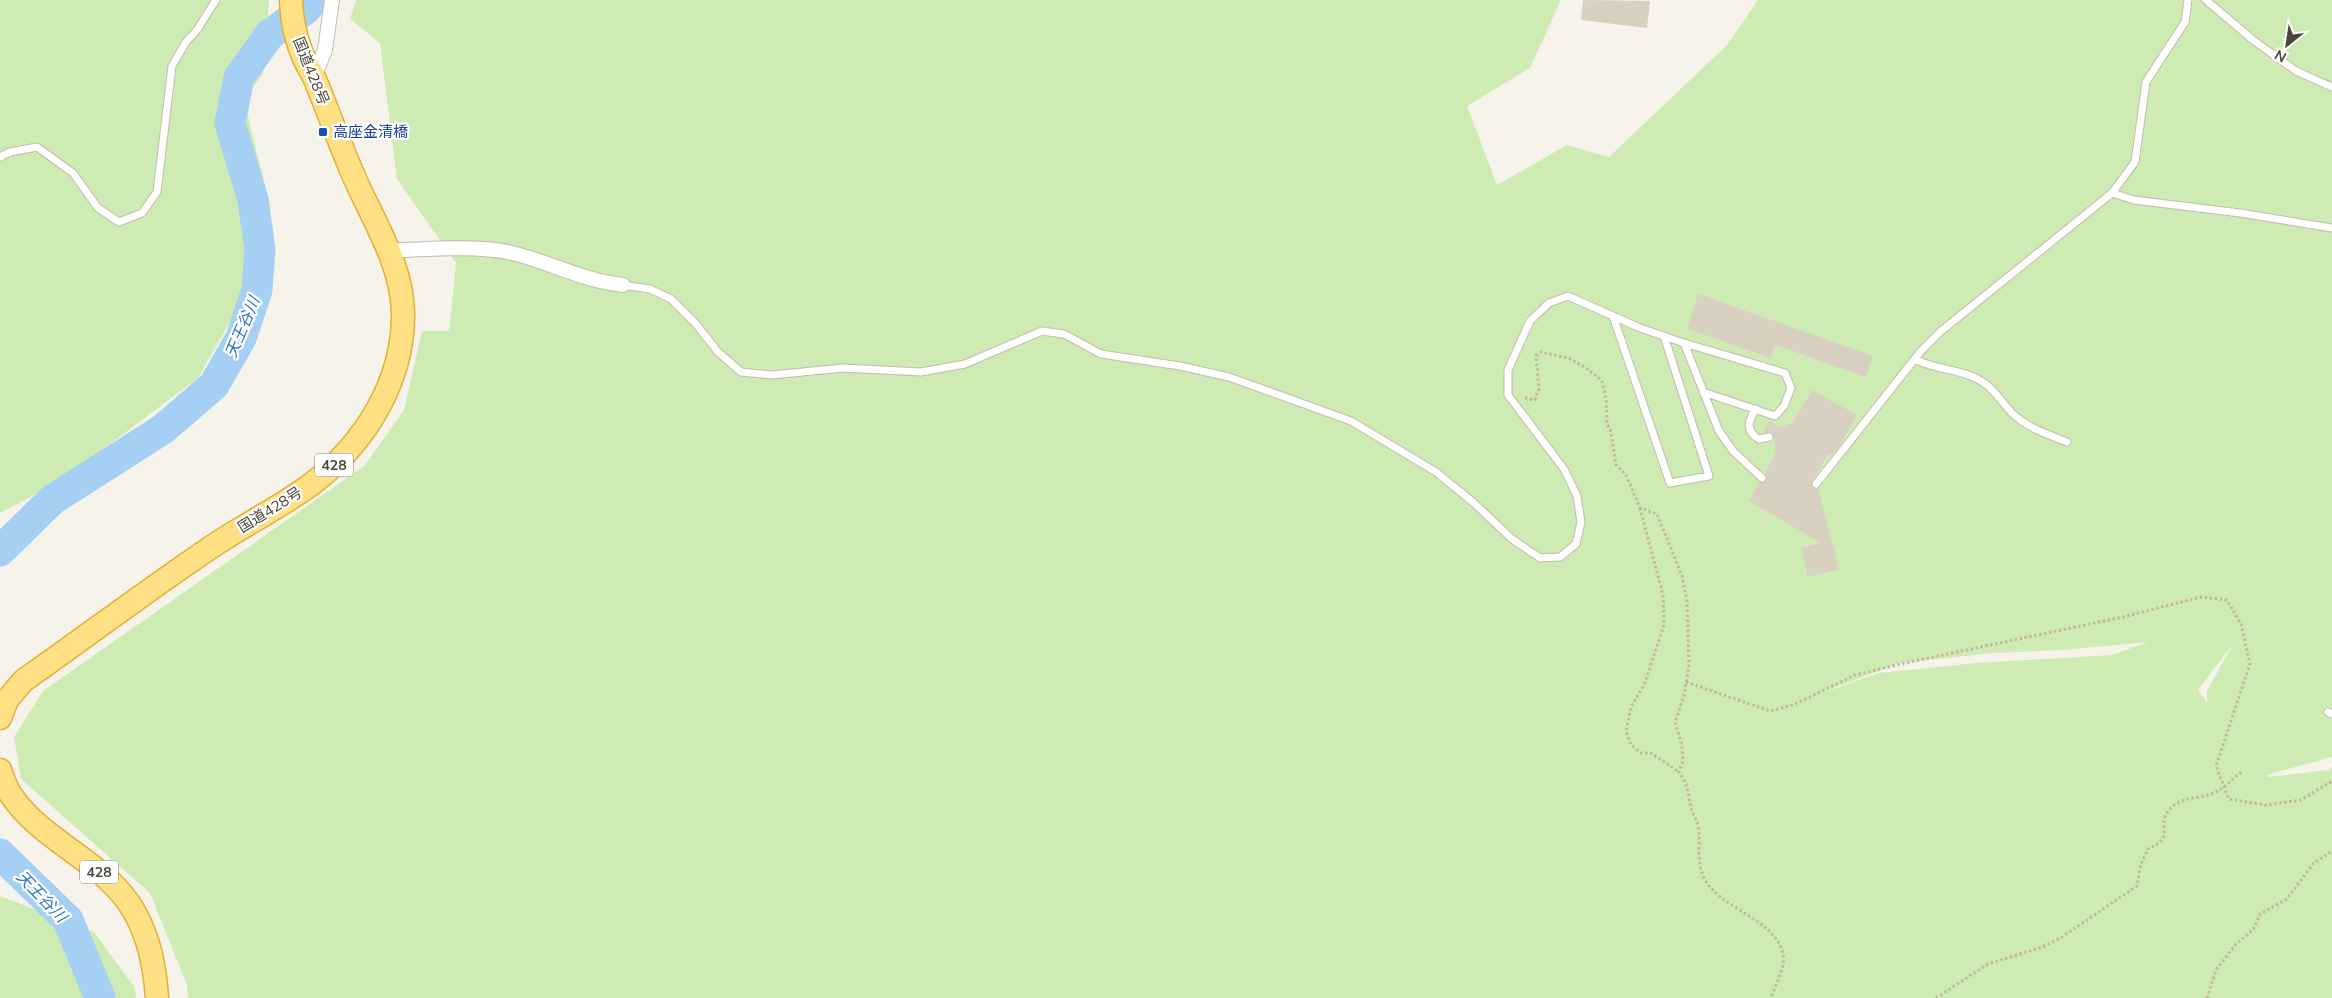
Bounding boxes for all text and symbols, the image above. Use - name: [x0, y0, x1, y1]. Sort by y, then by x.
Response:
- north arrow: [2262, 20, 2312, 70]
- street label: 国道428号: [289, 34, 334, 108]
- text: N: [2271, 46, 2290, 67]
- place label: 高座金清橋: [333, 122, 408, 141]
- marker: 高座金清橋: [317, 126, 329, 138]
- water label: 天王谷川: [220, 292, 264, 360]
- road number: 428: [315, 454, 353, 476]
- street label: 国道428号: [234, 482, 305, 537]
- road number: 428: [80, 860, 118, 884]
- water label: 天王谷川: [13, 866, 73, 927]

